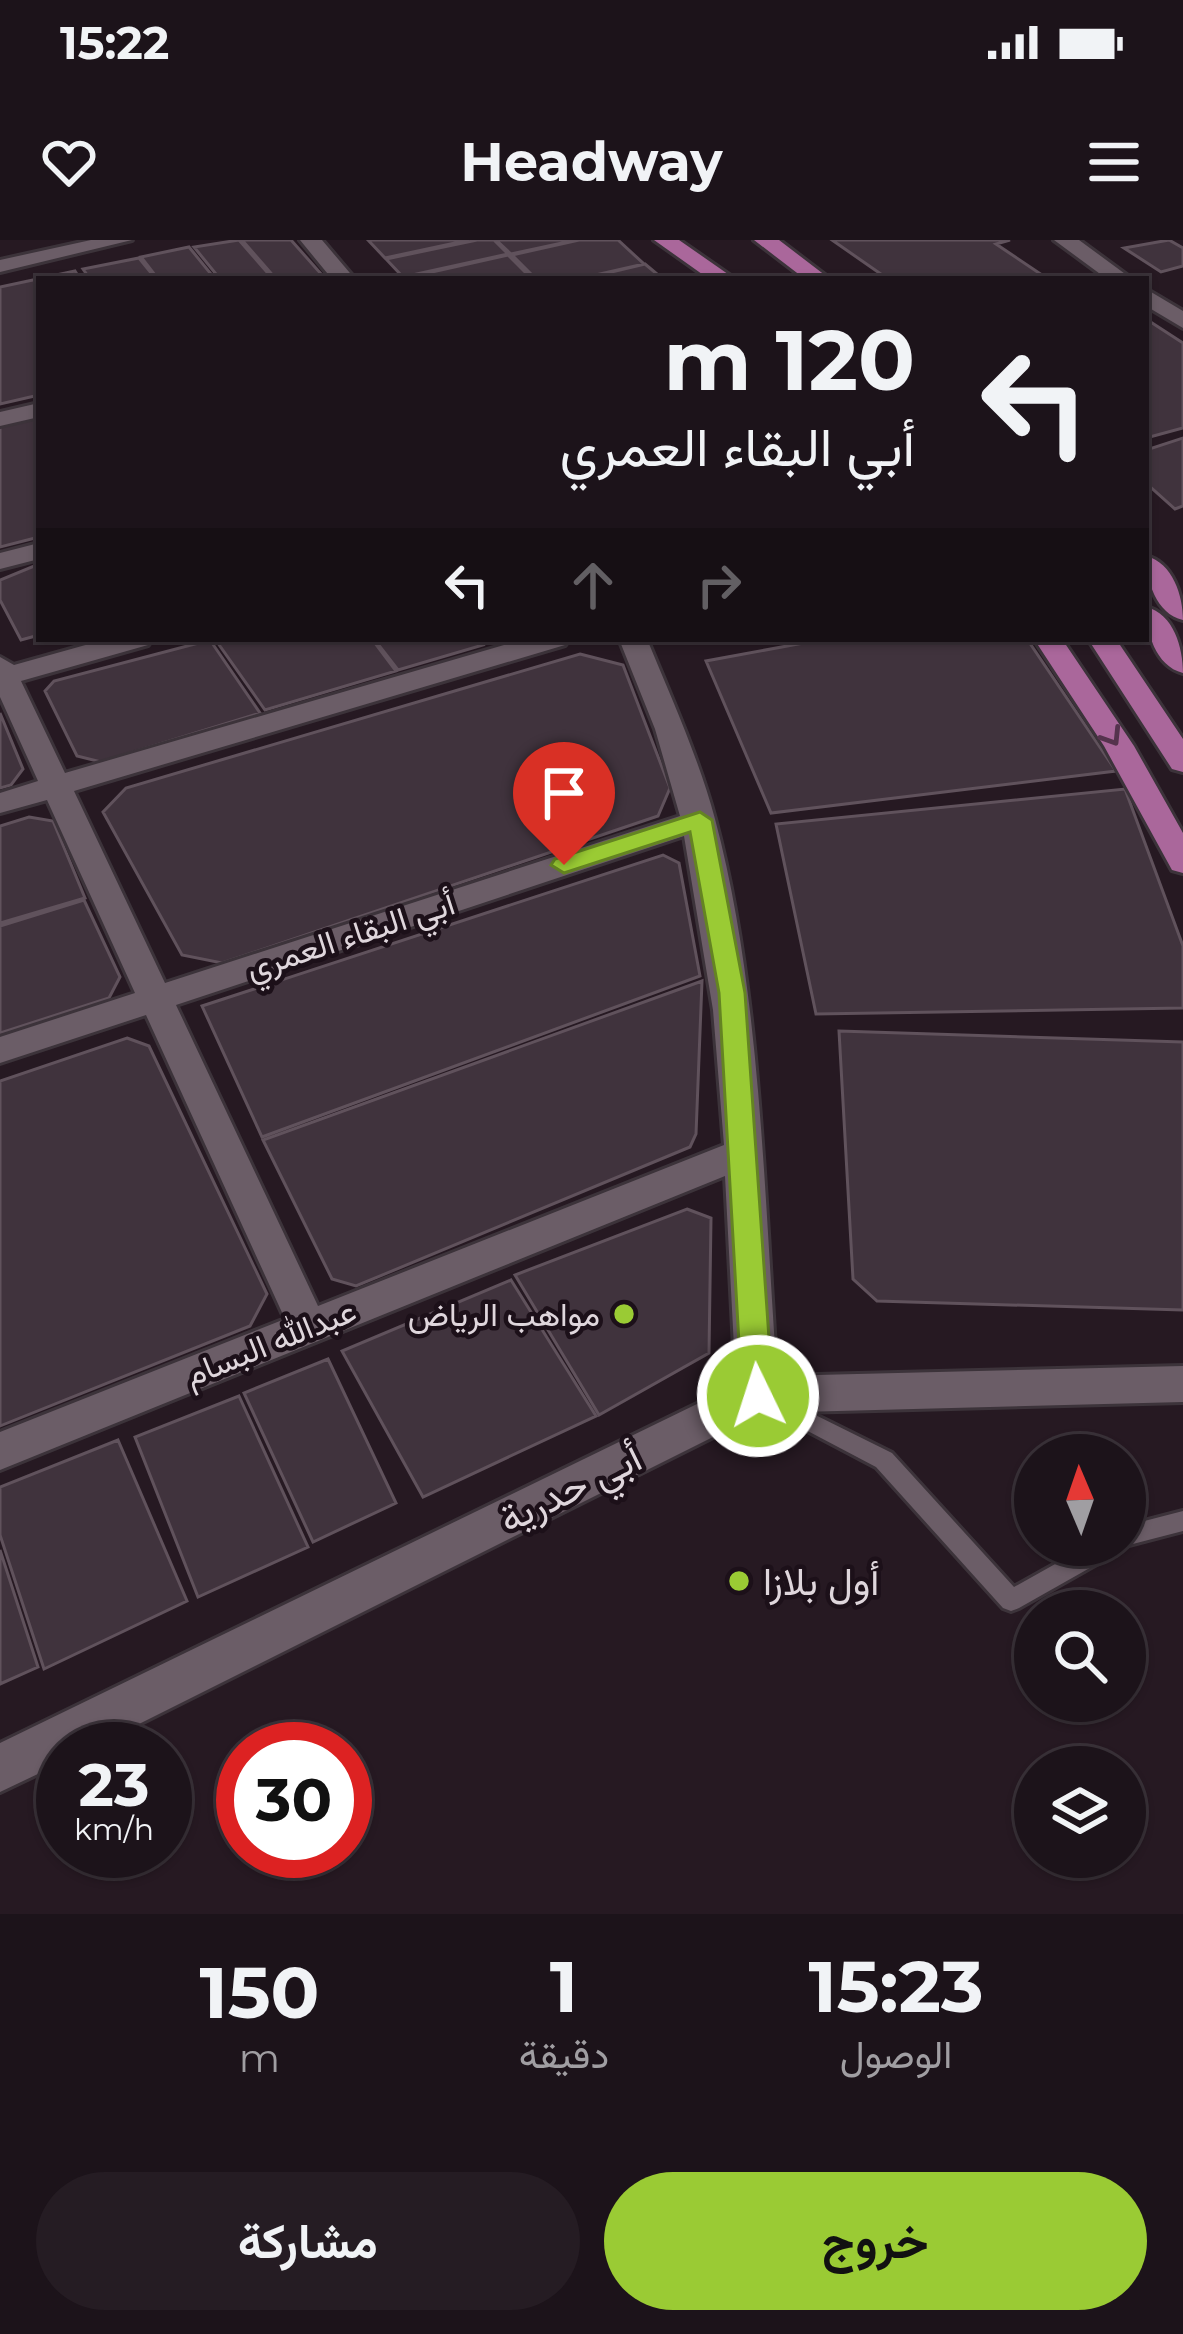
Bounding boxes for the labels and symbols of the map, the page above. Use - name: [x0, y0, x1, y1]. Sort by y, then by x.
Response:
- one-way arrow: [1098, 724, 1120, 746]
- pin: [513, 742, 615, 865]
- street label: أبي البقاء العمري: [241, 882, 462, 994]
- street label: عبدالله البسام: [179, 1290, 362, 1396]
- place label: مواهب الرياض: [408, 1294, 600, 1335]
- marker: مواهب الرياض: [611, 1301, 637, 1327]
- position arrow: [695, 1333, 821, 1459]
- street label: أبي حدرية: [491, 1433, 652, 1550]
- north arrow: [1014, 1434, 1146, 1566]
- place label: أول بلازا: [763, 1557, 879, 1606]
- marker: أول بلازا: [726, 1568, 752, 1594]
- speed limit sign: 30: [216, 1722, 372, 1878]

